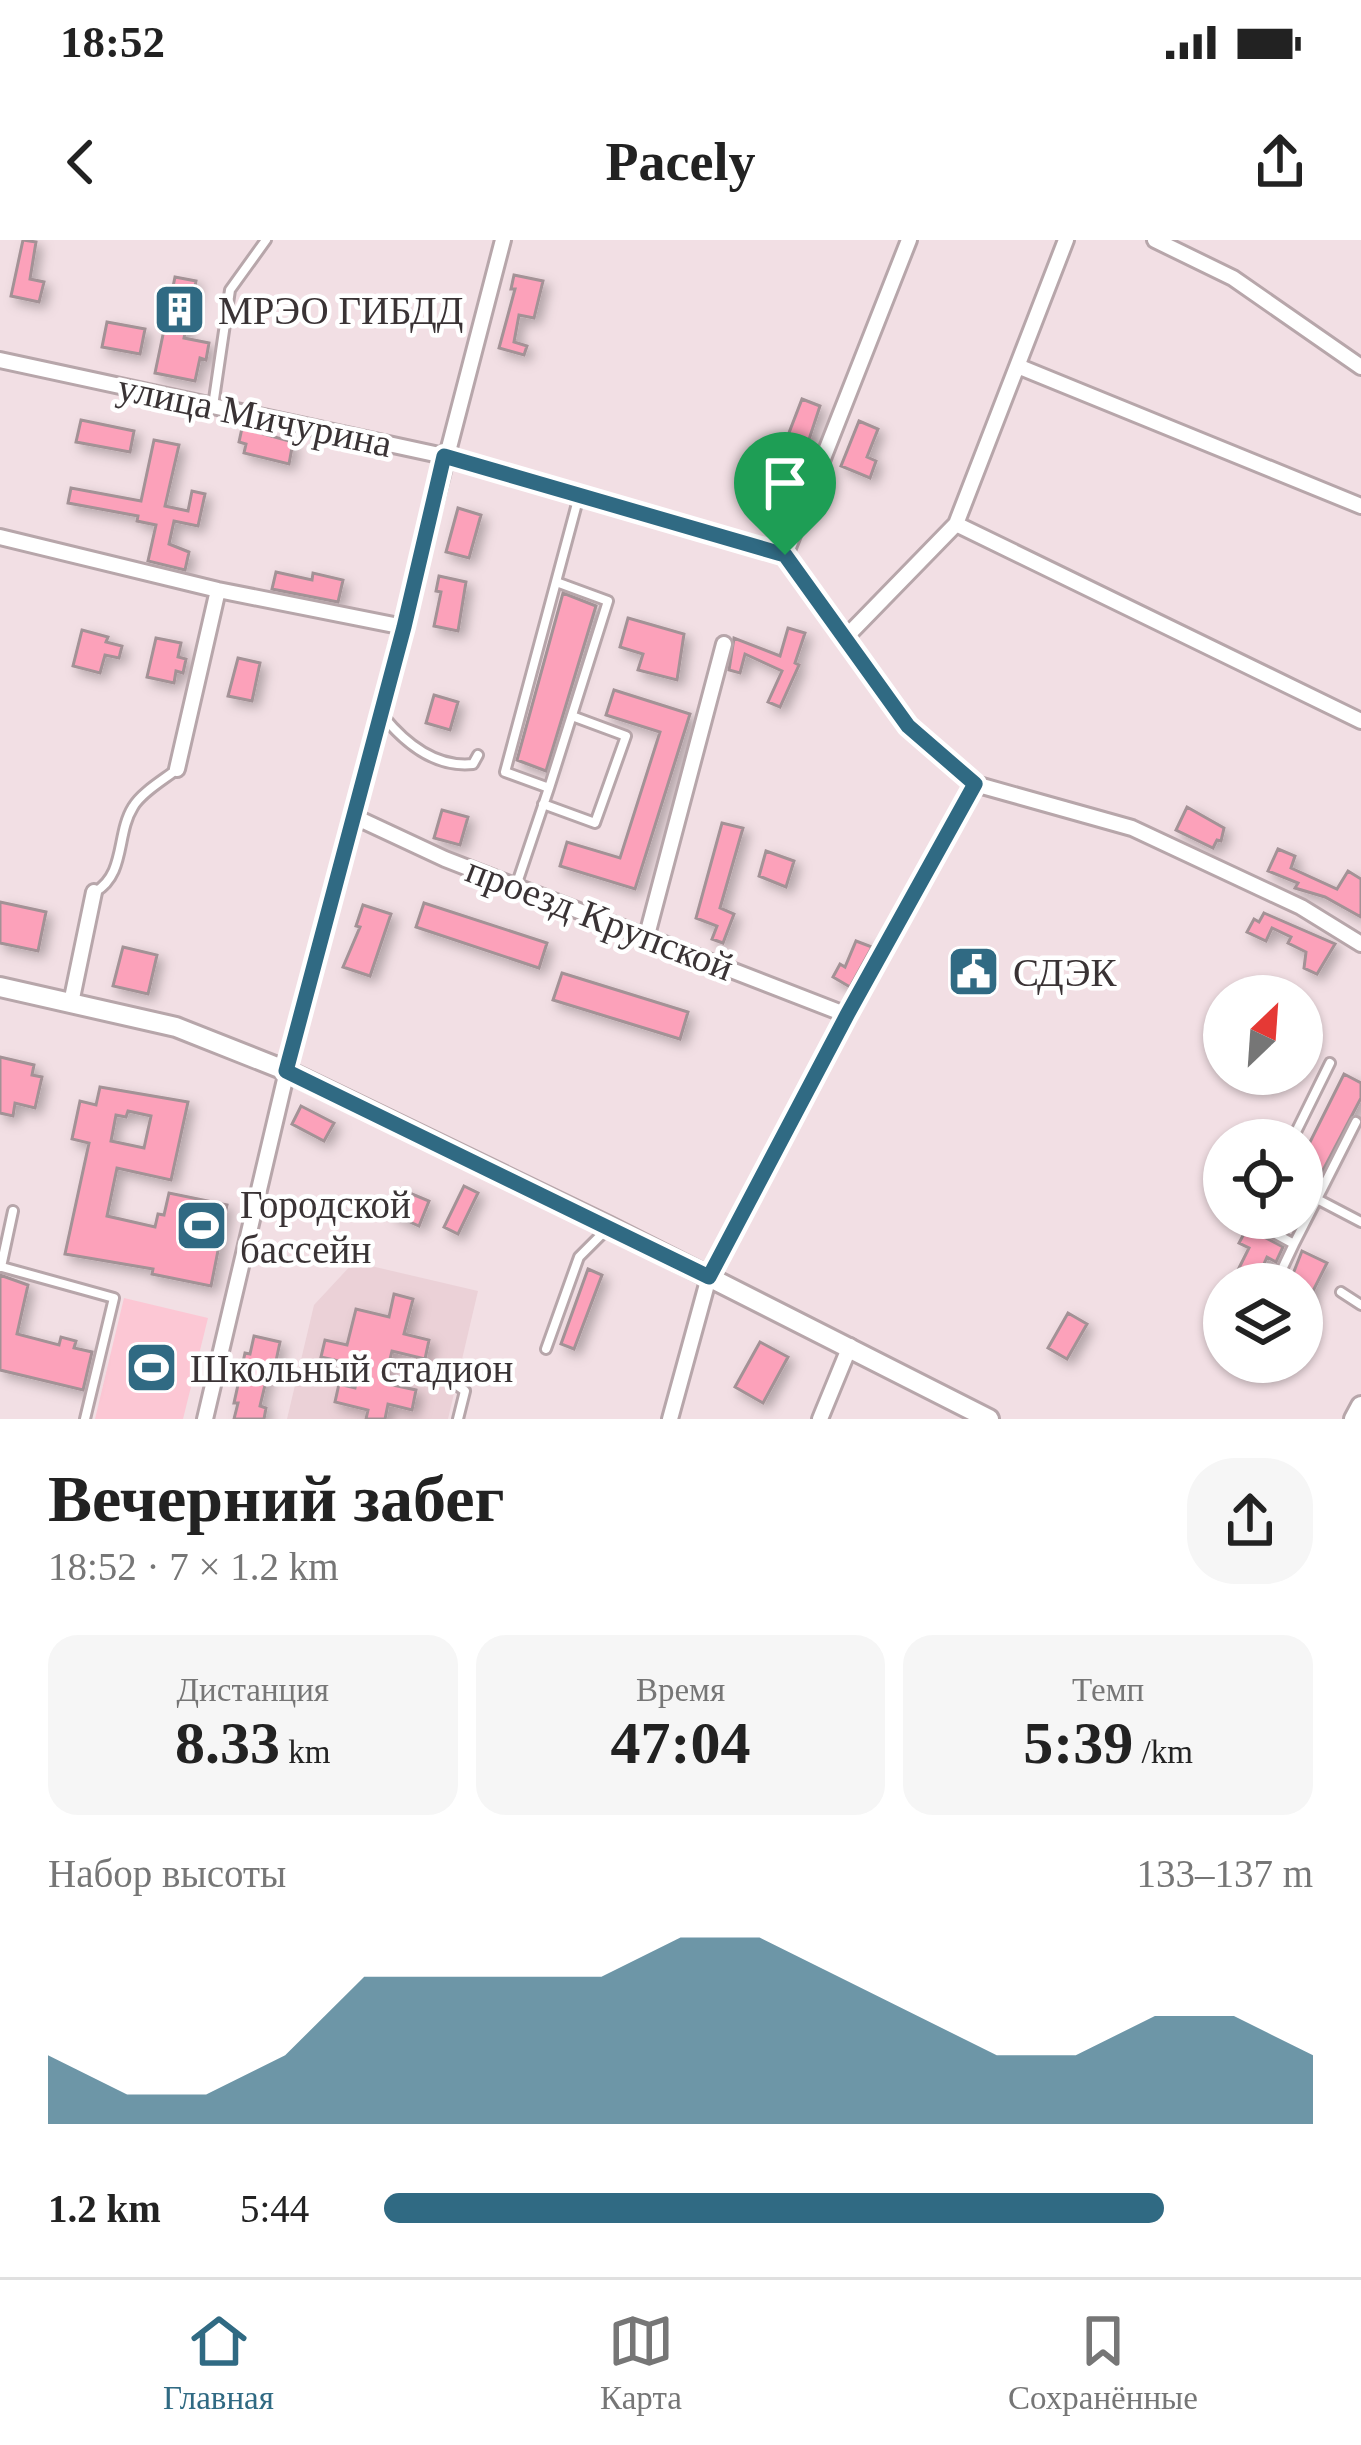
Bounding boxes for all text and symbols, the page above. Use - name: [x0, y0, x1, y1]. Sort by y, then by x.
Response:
- text: 18:52: [60, 17, 165, 67]
- icon: back: [48, 129, 114, 195]
- icon: share: [1247, 129, 1313, 195]
- text: Pacely: [606, 132, 755, 192]
- building icon: МРЭО ГИБДД: [151, 282, 207, 338]
- place label: МРЭО ГИБДД: [218, 289, 463, 333]
- street label: улица Мичурина: [114, 365, 396, 466]
- pin: [734, 432, 836, 555]
- icon: arrive: [752, 450, 818, 516]
- street label: проезд Крупской: [460, 847, 740, 990]
- public building icon: СДЭК: [946, 944, 1002, 1000]
- place label: СДЭК: [1013, 951, 1117, 995]
- north arrow: [1203, 975, 1323, 1095]
- map controls: [1203, 975, 1323, 1383]
- button: locate: [1203, 1119, 1323, 1239]
- place label: Городской бассейн: [240, 1183, 411, 1271]
- sports icon: Городской бассейн: [173, 1198, 229, 1254]
- button: layers: [1203, 1263, 1323, 1383]
- sports icon: Школьный стадион: [123, 1340, 179, 1396]
- place label: Школьный стадион: [190, 1347, 513, 1390]
- button: share: [1187, 1458, 1313, 1584]
- text: Вечерний забег: [48, 1462, 504, 1535]
- text: 18:52 · 7 × 1.2 km: [48, 1545, 339, 1588]
- text: Дистанция: [177, 1672, 329, 1708]
- text: Время: [636, 1672, 725, 1708]
- text: Темп: [1072, 1672, 1144, 1708]
- text: 8.33: [175, 1710, 280, 1776]
- text: 47:04: [611, 1710, 750, 1776]
- text: 5:39: [1023, 1710, 1133, 1776]
- text: km: [280, 1734, 331, 1770]
- text: /km: [1133, 1734, 1193, 1770]
- text: Набор высоты: [48, 1852, 286, 1895]
- text: 133–137 m: [1136, 1852, 1313, 1895]
- text: 1.2 km: [48, 2187, 161, 2230]
- text: 5:44: [240, 2187, 309, 2230]
- tab: Главная: [163, 2308, 274, 2417]
- tab: Карта: [600, 2308, 682, 2417]
- tab: Сохранённые: [1008, 2308, 1198, 2417]

